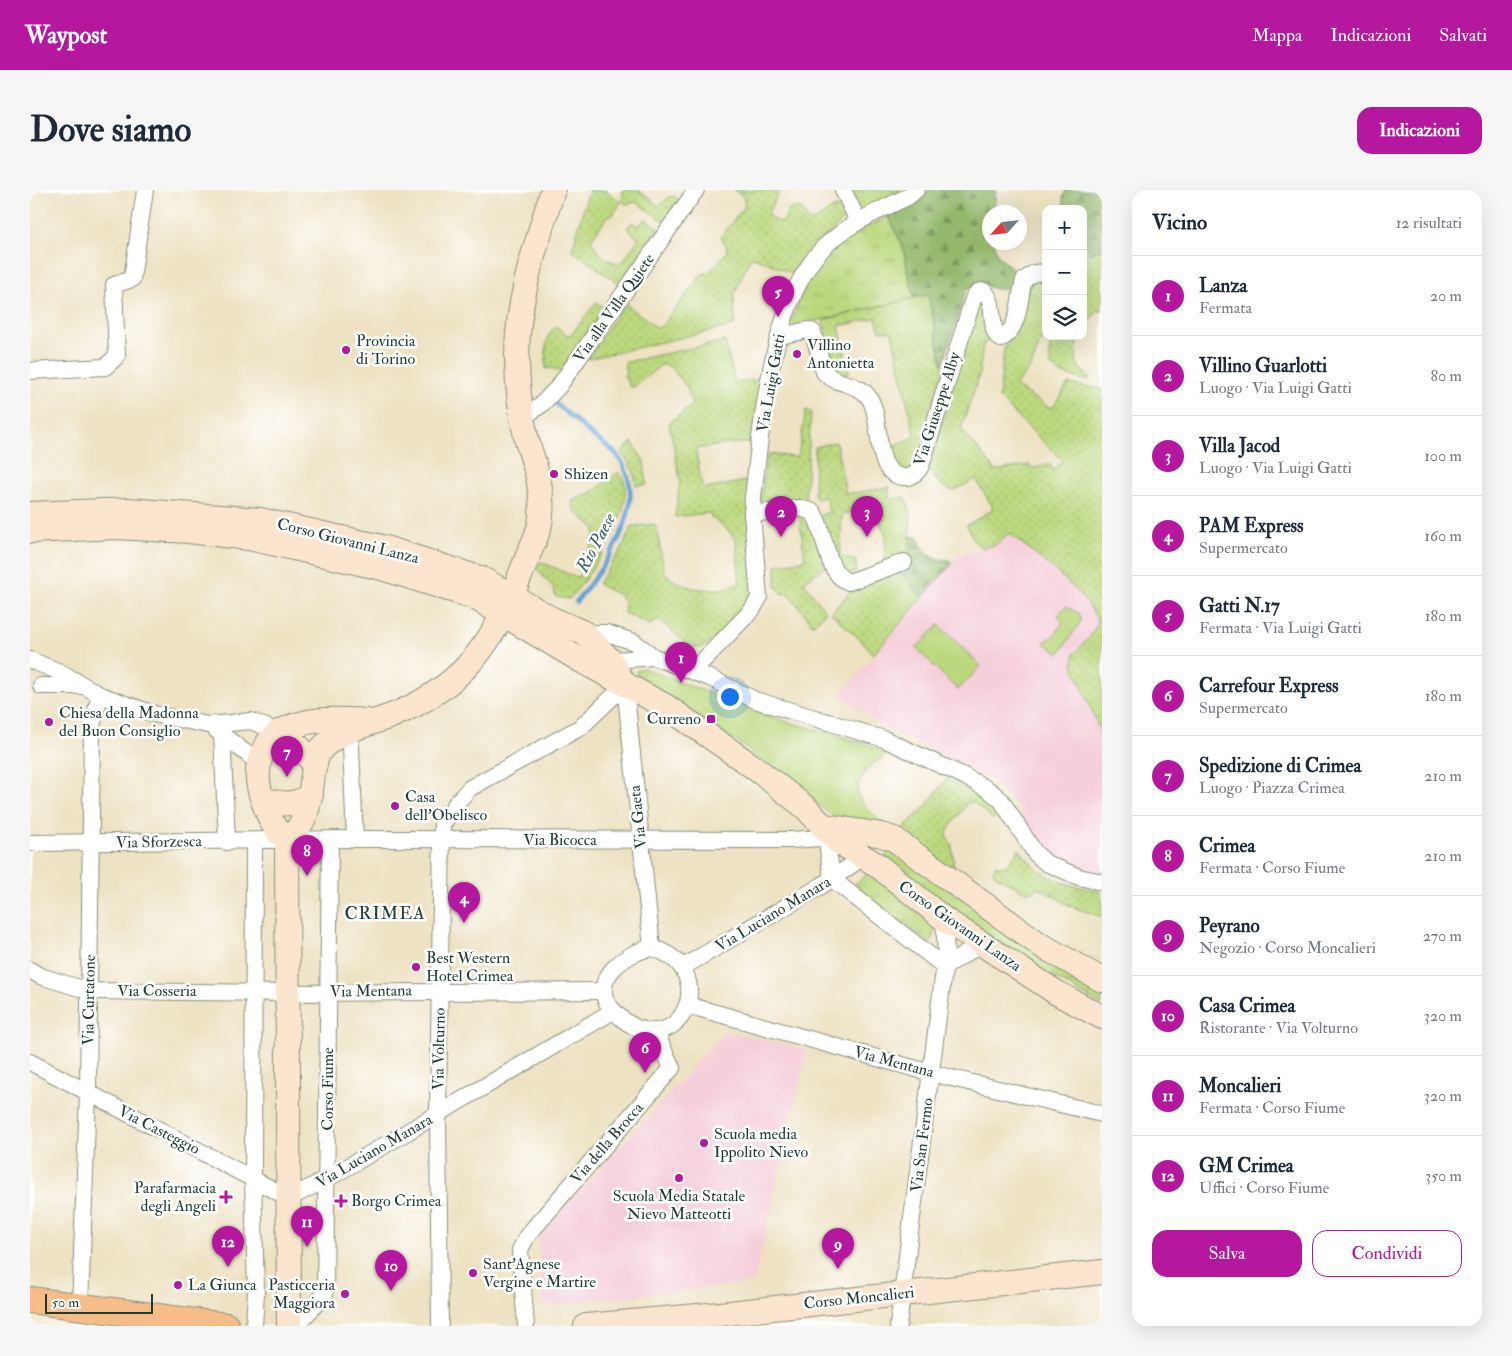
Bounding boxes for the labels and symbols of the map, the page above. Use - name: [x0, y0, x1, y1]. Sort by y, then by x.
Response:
- north arrow: [982, 205, 1027, 250]
- street label: Via alla Villa Quiete: [569, 249, 659, 366]
- pin: 5: [762, 276, 794, 317]
- place label: Provincia di Torino: [356, 331, 416, 369]
- street label: Via Luigi Gatti: [752, 332, 790, 434]
- place label: Villino Antonietta: [806, 335, 875, 373]
- marker: Provincia di Torino: [340, 344, 352, 356]
- marker: Villino Antonietta: [791, 348, 803, 360]
- street label: Via Giuseppe Alby: [909, 349, 966, 469]
- place label: Shizen: [564, 464, 608, 484]
- marker: Shizen: [548, 468, 560, 480]
- pin: 2: [765, 496, 797, 537]
- pin: 3: [851, 496, 883, 537]
- water label: Rio Paese: [570, 509, 622, 577]
- street label: Corso Giovanni Lanza: [275, 514, 421, 568]
- pin: 1: [665, 642, 697, 683]
- your location: [717, 684, 743, 710]
- place label: Chiesa della Madonna del Buon Consiglio: [59, 703, 199, 741]
- place label: Curreno: [647, 709, 701, 729]
- marker: Curreno: [705, 713, 717, 725]
- marker: Chiesa della Madonna del Buon Consiglio: [43, 716, 55, 728]
- pin: 7: [271, 736, 303, 777]
- street label: Via Gaeta: [625, 784, 651, 850]
- place label: Casa dell'Obelisco: [405, 787, 488, 825]
- marker: Casa dell'Obelisco: [389, 800, 401, 812]
- street label: Via Bicocca: [523, 830, 597, 850]
- street label: Via Sforzesca: [116, 831, 203, 853]
- pin: 8: [291, 835, 323, 876]
- street label: Via Luciano Manara: [712, 871, 835, 956]
- street label: Corso Giovanni Lanza: [895, 876, 1026, 976]
- pin: 4: [448, 882, 480, 923]
- district label: CRIMEA: [344, 902, 426, 925]
- place label: Best Western Hotel Crimea: [426, 948, 514, 986]
- street label: Via Curtatone: [78, 954, 100, 1046]
- marker: Best Western Hotel Crimea: [410, 961, 422, 973]
- street label: Via Mentana: [330, 980, 413, 1002]
- street label: Via Cosseria: [117, 981, 197, 1001]
- street label: Via Volturno: [428, 1007, 450, 1090]
- pin: 6: [629, 1032, 661, 1073]
- street label: Via Mentana: [852, 1042, 937, 1082]
- street label: Corso Fiume: [318, 1047, 338, 1131]
- street label: Via San Fermo: [906, 1096, 938, 1193]
- street label: Via della Brocca: [566, 1098, 648, 1188]
- street label: Via Casteggio: [115, 1101, 203, 1159]
- street label: Via Luciano Manara: [312, 1109, 436, 1192]
- place label: Scuola media Ippolito Nievo: [714, 1124, 808, 1163]
- marker: Scuola media Ippolito Nievo: [698, 1137, 710, 1149]
- marker: Scuola Media Statale Nievo Matteotti: [673, 1172, 685, 1184]
- place label: Parafarmacia degli Angeli: [134, 1178, 216, 1216]
- place label: Scuola Media Statale Nievo Matteotti: [613, 1186, 746, 1224]
- marker: Parafarmacia degli Angeli: [220, 1191, 232, 1203]
- place label: Borgo Crimea: [351, 1191, 442, 1211]
- marker: Borgo Crimea: [335, 1195, 347, 1207]
- pin: 11: [291, 1206, 323, 1247]
- pin: 12: [212, 1226, 244, 1267]
- pin: 9: [822, 1228, 854, 1269]
- pin: 10: [375, 1250, 407, 1291]
- place label: Sant'Agnese Vergine e Martire: [483, 1254, 596, 1292]
- marker: Sant'Agnese Vergine e Martire: [467, 1267, 479, 1279]
- place label: La Giunca: [188, 1275, 257, 1295]
- place label: Pasticceria Maggiora: [268, 1275, 335, 1313]
- marker: La Giunca: [172, 1279, 184, 1291]
- street label: Corso Moncalieri: [803, 1282, 915, 1314]
- marker: Pasticceria Maggiora: [339, 1288, 351, 1300]
- scale bar: [45, 1291, 152, 1314]

